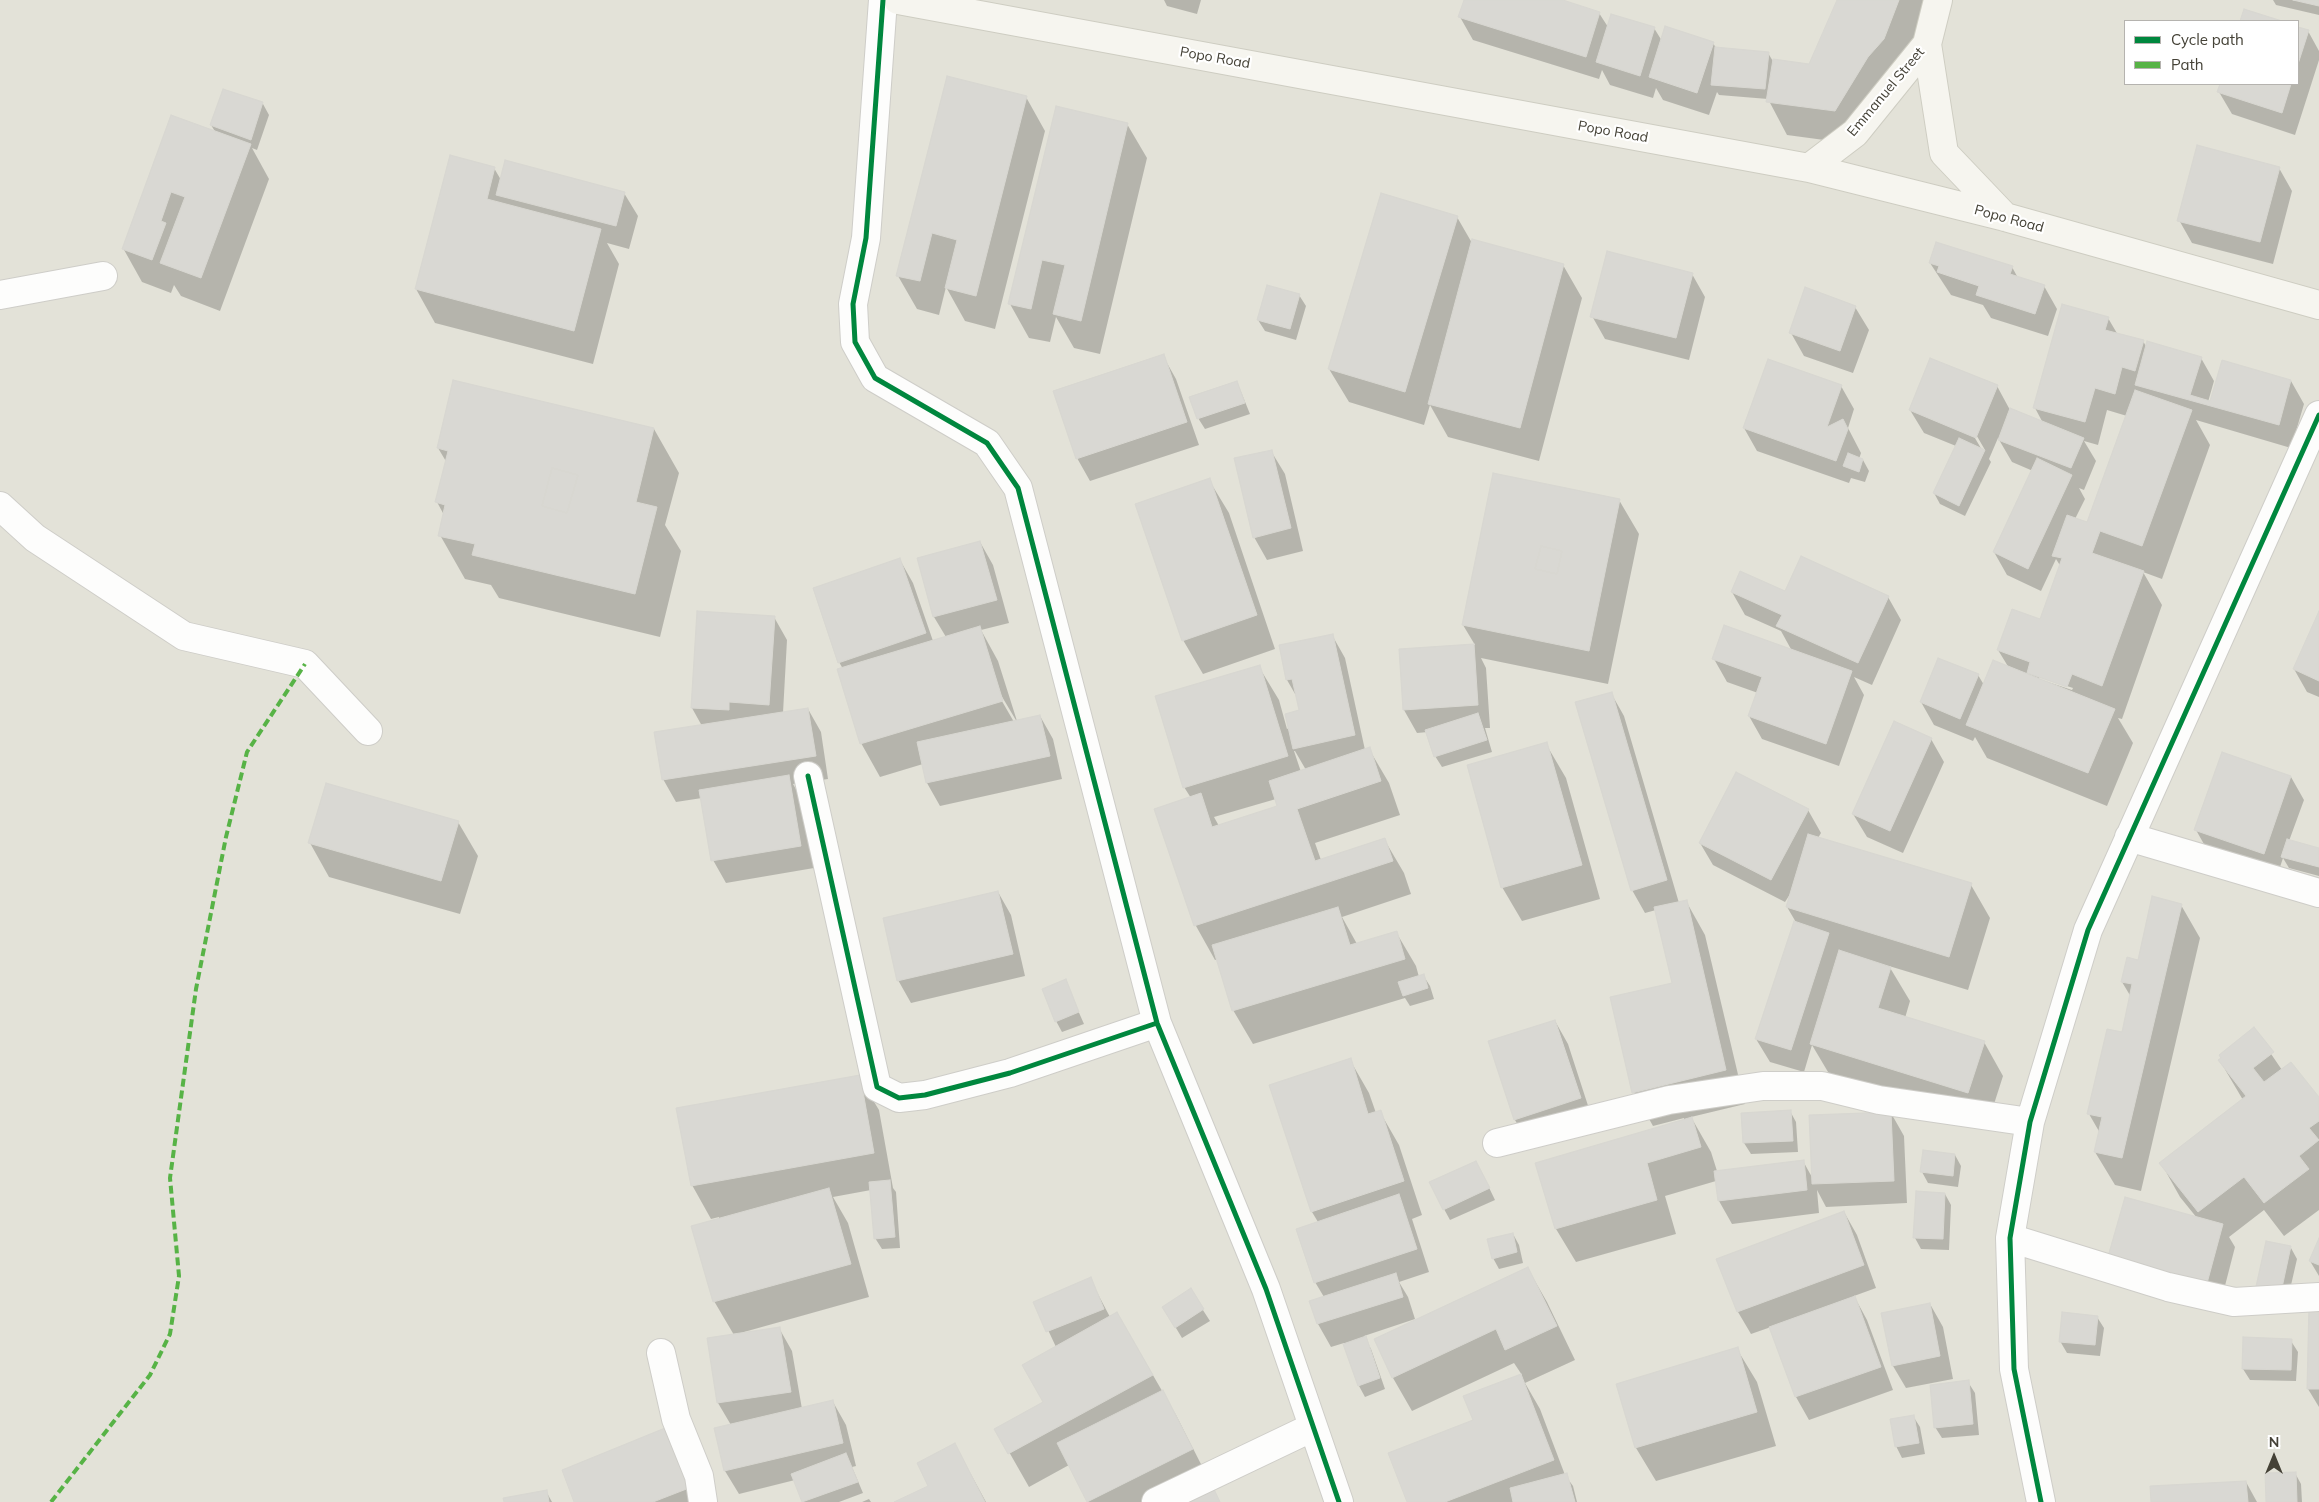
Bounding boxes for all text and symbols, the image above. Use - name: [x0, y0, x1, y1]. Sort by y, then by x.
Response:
- legend: [2124, 20, 2299, 85]
- text: Cycle path: [2171, 30, 2244, 49]
- street label: Popo Road: [1178, 44, 1252, 72]
- street label: Emmanuel Street: [1844, 44, 1928, 140]
- text: Path: [2171, 55, 2203, 74]
- street label: Popo Road: [1576, 118, 1650, 146]
- street label: Popo Road: [1972, 202, 2046, 236]
- north arrow: [2249, 1432, 2299, 1482]
- text: N: [2269, 1433, 2279, 1451]

